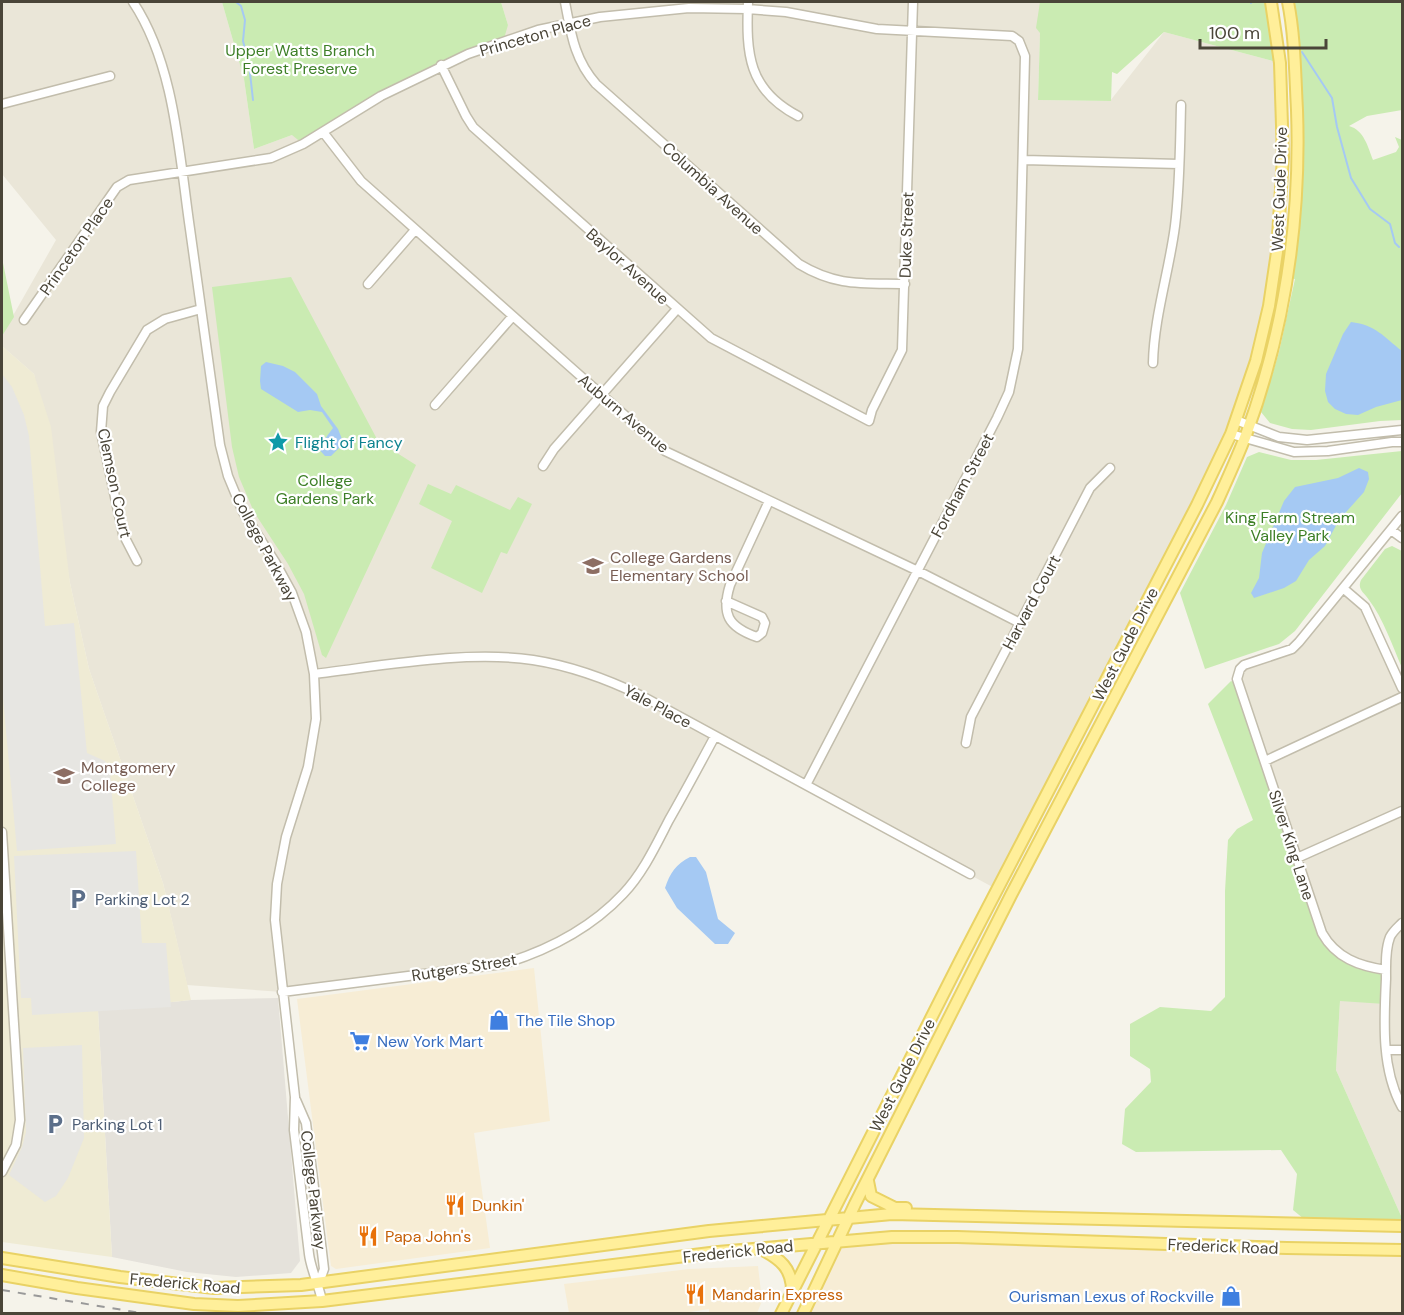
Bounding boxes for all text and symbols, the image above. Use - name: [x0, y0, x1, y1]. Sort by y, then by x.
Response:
- street label: Princeton Place: [477, 10, 593, 61]
- scale bar: [1200, 12, 1326, 50]
- text: 100 m: [1209, 21, 1260, 45]
- park label: Upper Watts Branch Forest Preserve: [225, 40, 375, 79]
- street label: West Gude Drive: [1267, 126, 1292, 252]
- street label: Columbia Avenue: [658, 137, 768, 239]
- street label: Duke Street: [894, 191, 919, 279]
- street label: Princeton Place: [35, 193, 118, 299]
- street label: Baylor Avenue: [582, 224, 674, 309]
- street label: Auburn Avenue: [574, 369, 674, 458]
- street label: Clemson Court: [93, 426, 136, 540]
- street label: Fordham Street: [926, 429, 999, 541]
- place icon: Flight of Fancy: [266, 430, 290, 454]
- place label: Flight of Fancy: [295, 432, 403, 453]
- park label: College Gardens Park: [276, 470, 374, 509]
- street label: College Parkway: [227, 489, 302, 605]
- park label: King Farm Stream Valley Park: [1225, 507, 1355, 546]
- place label: College Gardens Elementary School: [610, 547, 748, 586]
- street label: Harvard Court: [998, 551, 1065, 653]
- school or university icon: College Gardens Elementary School: [581, 554, 605, 578]
- street label: West Gude Drive: [1088, 584, 1163, 704]
- street label: Yale Place: [620, 680, 695, 733]
- place label: Montgomery College: [81, 757, 176, 796]
- school or university icon: Montgomery College: [52, 764, 76, 788]
- street label: Silver King Lane: [1264, 787, 1319, 903]
- parking icon: Parking Lot 2: [66, 887, 90, 911]
- place label: Parking Lot 2: [95, 889, 190, 910]
- street label: Rutgers Street: [410, 949, 518, 986]
- shop icon: The Tile Shop: [487, 1008, 511, 1032]
- place label: The Tile Shop: [516, 1010, 615, 1031]
- street label: West Gude Drive: [865, 1015, 940, 1135]
- supermarket icon: New York Mart: [348, 1029, 372, 1053]
- place label: New York Mart: [377, 1031, 483, 1052]
- parking icon: Parking Lot 1: [43, 1112, 67, 1136]
- place label: Parking Lot 1: [72, 1114, 163, 1135]
- street label: College Parkway: [296, 1129, 331, 1251]
- restaurant icon: Dunkin': [443, 1193, 467, 1217]
- place label: Dunkin': [472, 1195, 524, 1216]
- restaurant icon: Papa John's: [356, 1224, 380, 1248]
- place label: Papa John's: [385, 1226, 471, 1247]
- street label: Frederick Road: [1167, 1234, 1279, 1259]
- street label: Frederick Road: [682, 1235, 794, 1268]
- street label: Frederick Road: [129, 1268, 241, 1299]
- restaurant icon: Mandarin Express: [683, 1282, 707, 1306]
- place label: Mandarin Express: [712, 1284, 843, 1305]
- shop icon: Ourisman Lexus of Rockville: [1219, 1284, 1243, 1308]
- place label: Ourisman Lexus of Rockville: [1009, 1286, 1214, 1307]

